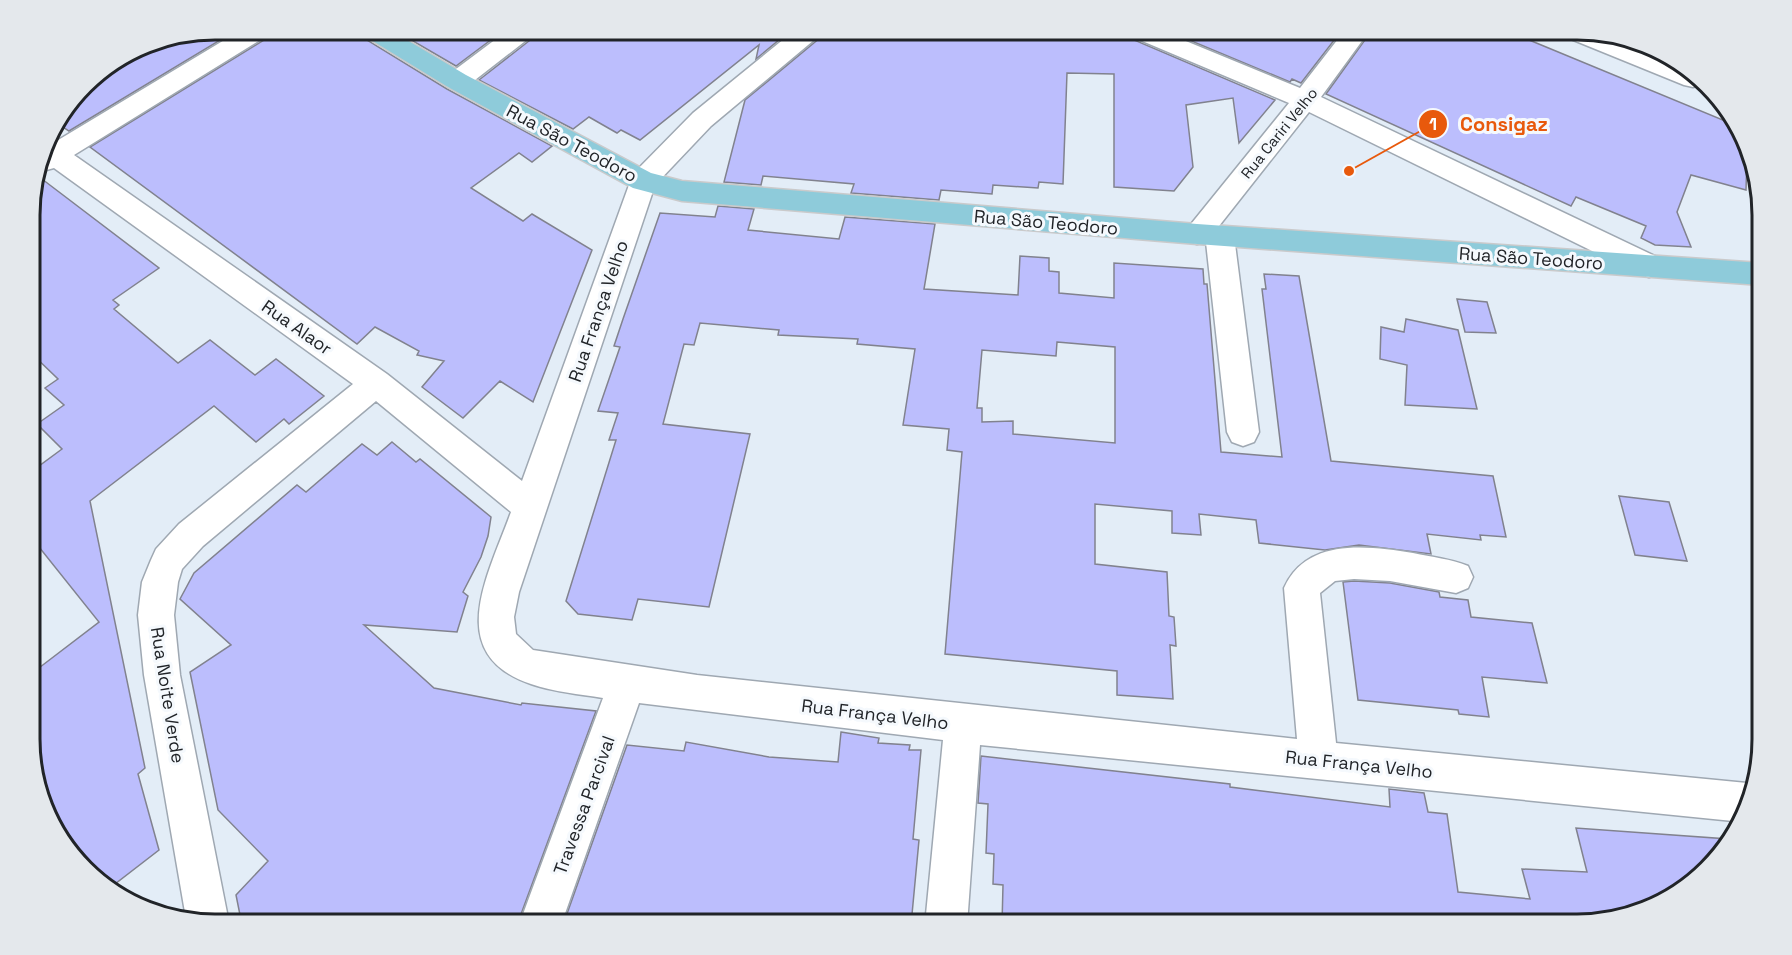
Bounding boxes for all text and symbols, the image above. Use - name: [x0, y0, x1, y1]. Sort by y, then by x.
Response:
- street label: Rua Cariri Velho: [1237, 84, 1321, 182]
- street label: Rua São Teodoro: [503, 99, 641, 187]
- callout: Consigaz: [1418, 105, 1560, 143]
- text: Consigaz: [1460, 111, 1548, 137]
- text: 1: [1429, 112, 1437, 135]
- street label: Rua São Teodoro: [973, 204, 1119, 240]
- street label: Rua França Velho: [563, 237, 633, 385]
- street label: Rua São Teodoro: [1458, 241, 1604, 275]
- street label: Rua Alaor: [257, 294, 337, 360]
- street label: Rua Noite Verde: [146, 625, 190, 765]
- street label: Rua França Velho: [800, 694, 950, 734]
- street label: Travessa Parcival: [548, 732, 620, 878]
- street label: Rua França Velho: [1284, 745, 1434, 783]

